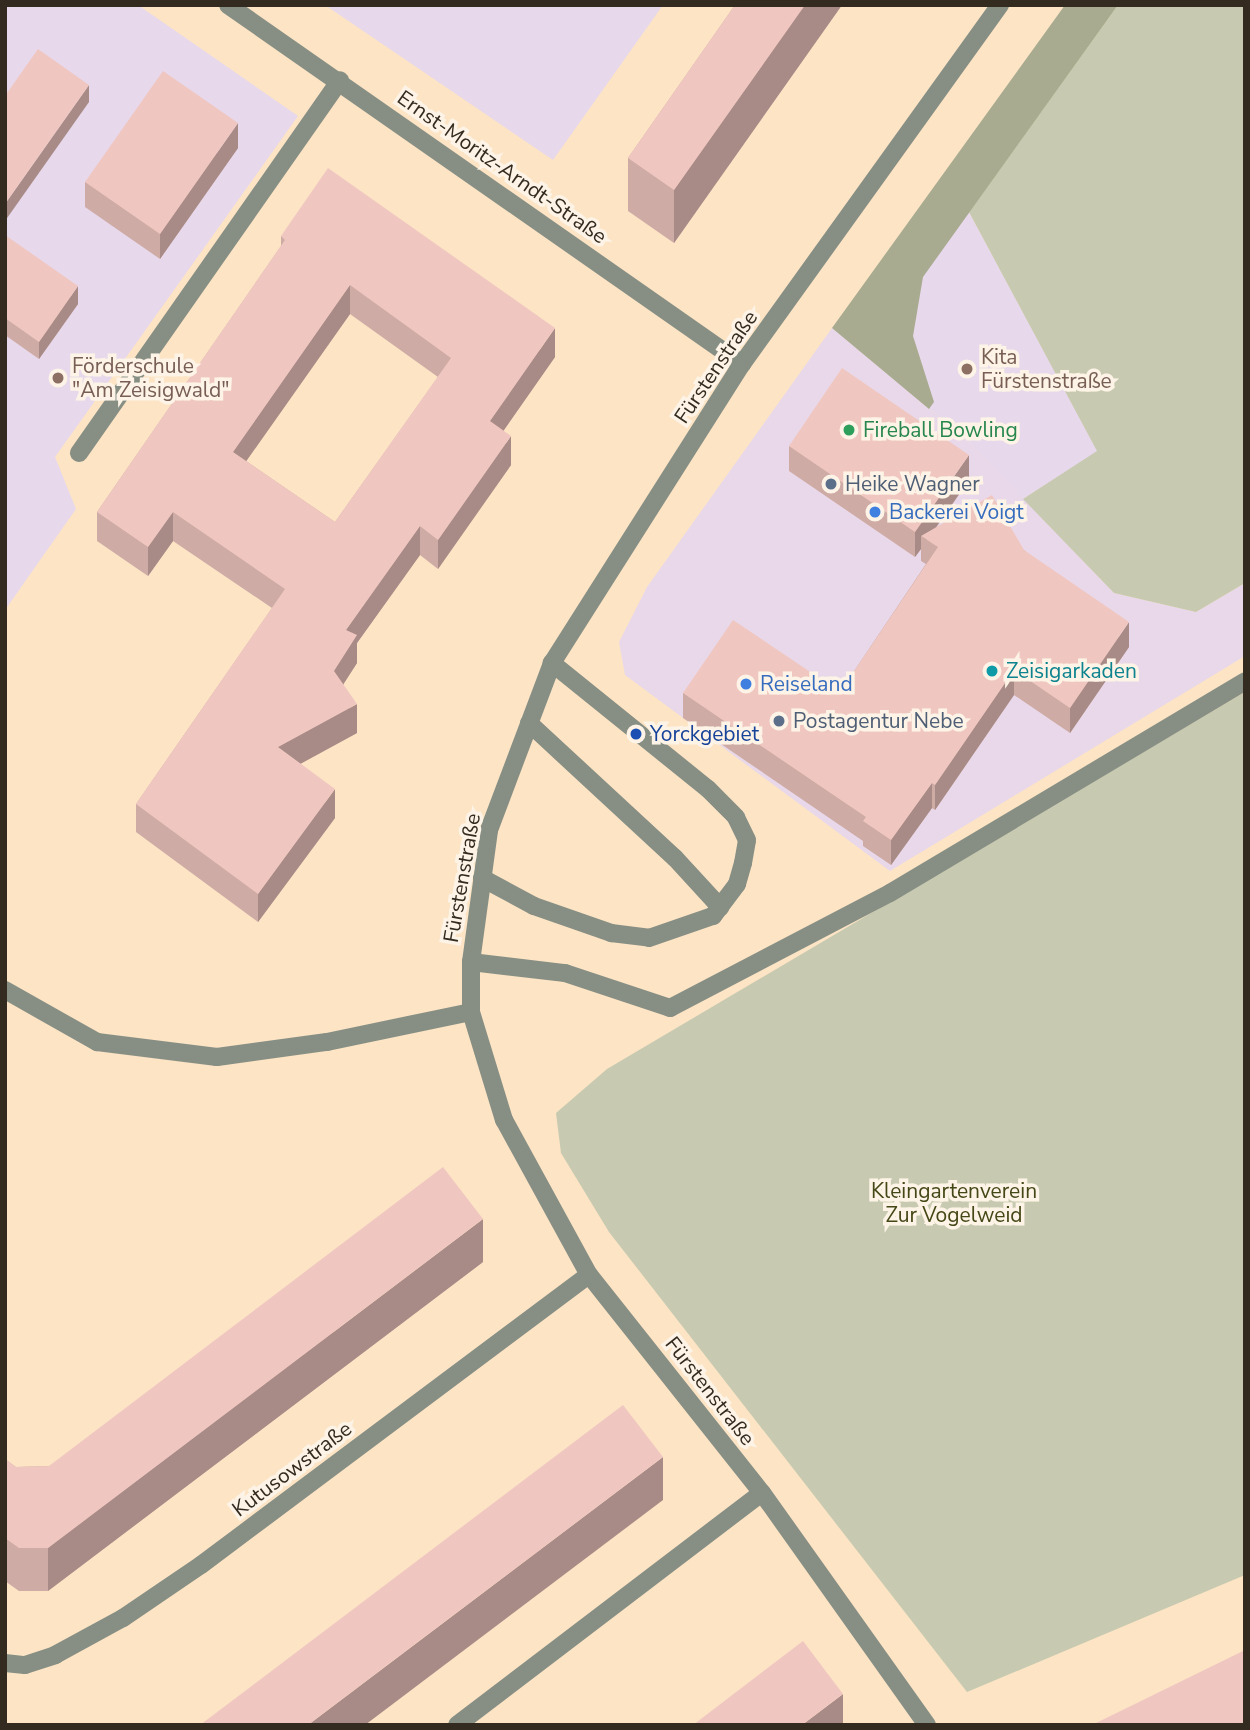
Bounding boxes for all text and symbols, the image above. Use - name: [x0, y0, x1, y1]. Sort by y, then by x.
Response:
- street label: Ernst-Moritz-Arndt-Straße: [392, 85, 612, 249]
- street label: Fürstenstraße: [669, 306, 763, 428]
- place label: Kita Fürstenstraße: [981, 344, 1112, 394]
- place label: Förderschule "Am Zeisigwald": [72, 353, 229, 403]
- marker: Kita Fürstenstraße: [959, 361, 975, 377]
- marker: Förderschule "Am Zeisigwald": [50, 370, 66, 386]
- place label: Fireball Bowling: [863, 417, 1018, 443]
- marker: Fireball Bowling: [841, 422, 857, 438]
- place label: Heike Wagner: [845, 471, 980, 497]
- marker: Heike Wagner: [823, 476, 839, 492]
- place label: Backerei Voigt: [889, 499, 1024, 525]
- marker: Backerei Voigt: [867, 504, 883, 520]
- place label: Zeisigarkaden: [1006, 658, 1137, 684]
- marker: Zeisigarkaden: [984, 663, 1000, 679]
- place label: Reiseland: [760, 671, 853, 697]
- marker: Reiseland: [738, 676, 754, 692]
- place label: Postagentur Nebe: [793, 708, 964, 734]
- marker: Postagentur Nebe: [771, 713, 787, 729]
- place label: Yorckgebiet: [650, 721, 759, 747]
- marker: Yorckgebiet: [628, 726, 644, 742]
- street label: Fürstenstraße: [438, 811, 486, 945]
- park label: Kleingartenverein Zur Vogelweid: [871, 1178, 1037, 1228]
- street label: Fürstenstraße: [660, 1332, 760, 1450]
- street label: Kutusowstraße: [227, 1416, 357, 1522]

